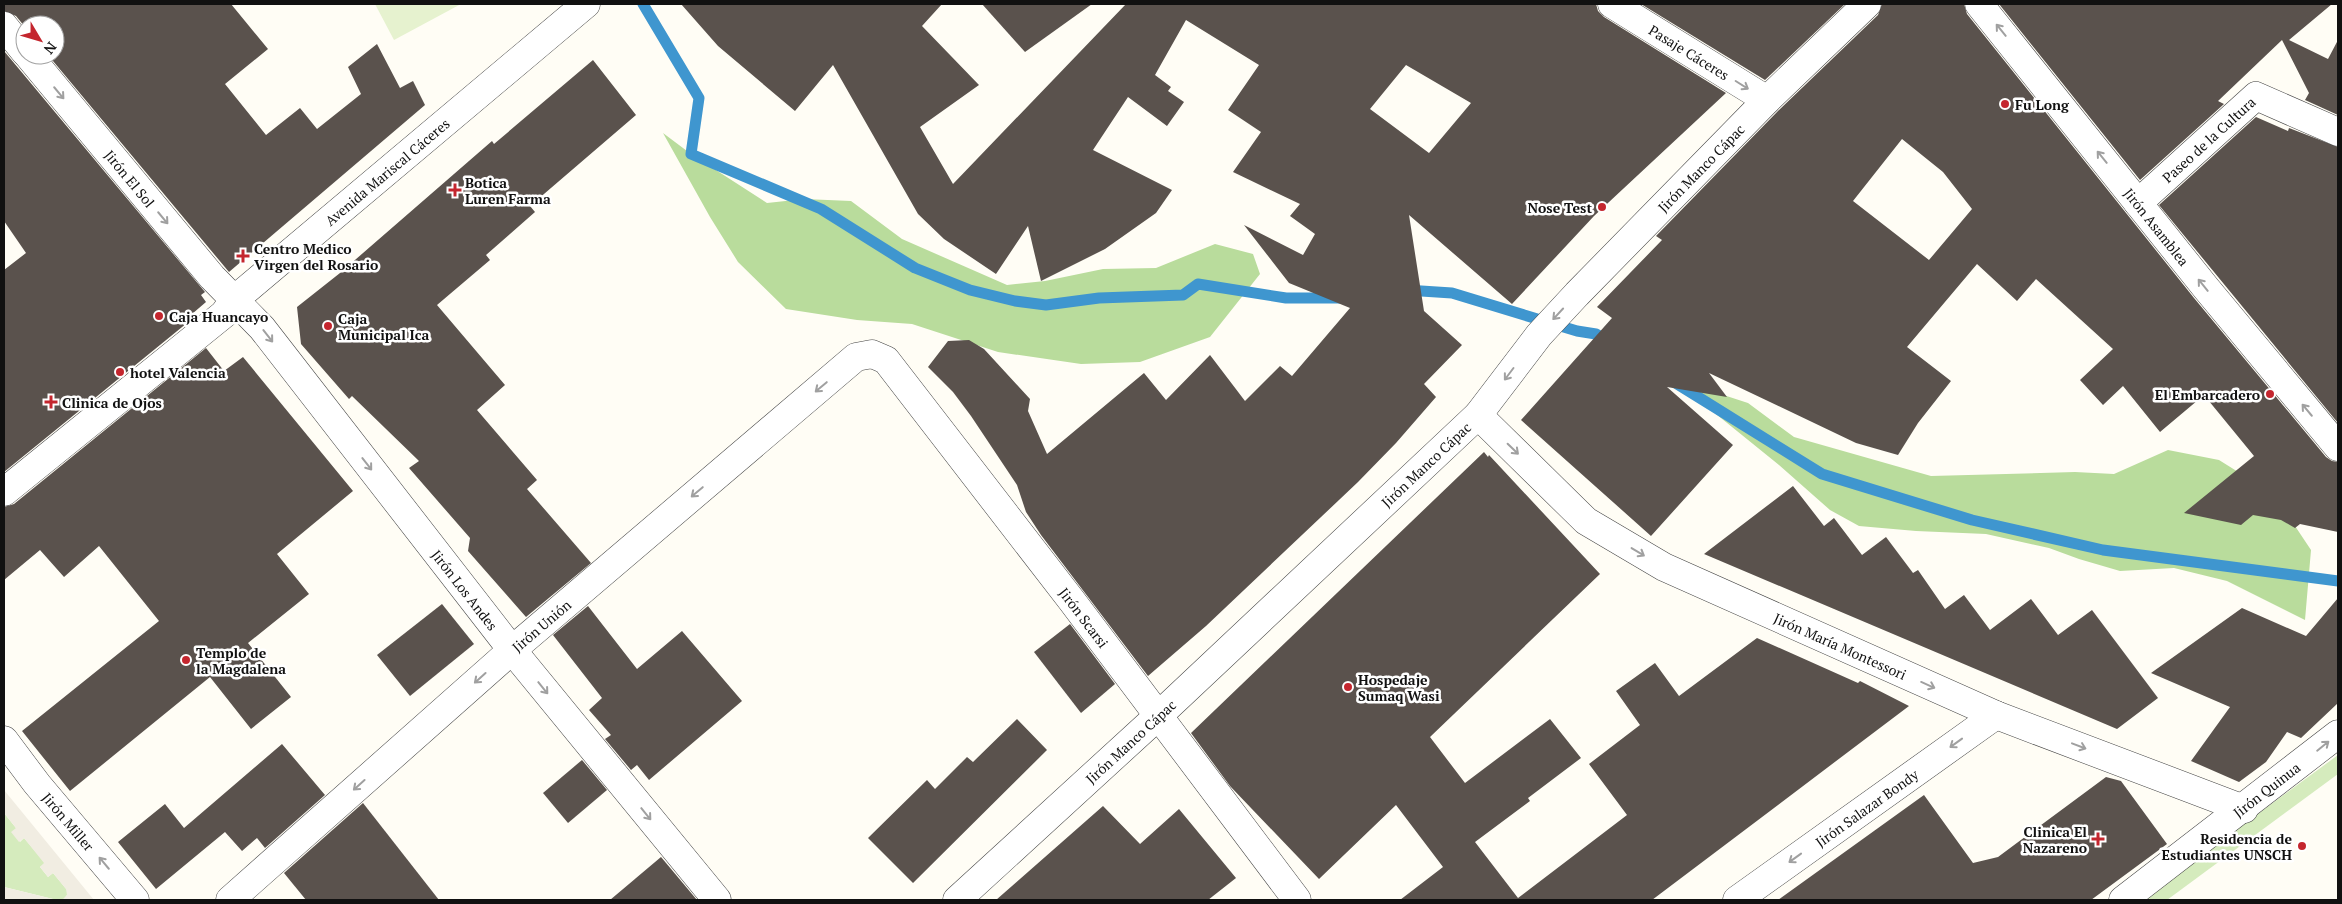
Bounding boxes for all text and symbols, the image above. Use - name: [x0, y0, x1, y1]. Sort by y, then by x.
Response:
- north arrow: [15, 15, 65, 65]
- street label: Pasaje Cáceres: [1646, 20, 1733, 84]
- one-way arrow: [1995, 24, 2006, 37]
- text: N: [40, 38, 61, 59]
- one-way arrow: [1735, 80, 1749, 90]
- one-way arrow: [53, 86, 65, 99]
- street label: Paseo de la Cultura: [2158, 92, 2259, 186]
- place label: Fu Long: [2015, 95, 2070, 114]
- marker: Fu Long: [1999, 98, 2011, 110]
- street label: Avenida Mariscal Cáceres: [321, 114, 453, 229]
- street label: Jirón Manco Cápac: [1653, 120, 1748, 216]
- street label: Jirón El Sol: [101, 146, 159, 211]
- one-way arrow: [2097, 151, 2108, 164]
- place label: Botica Luren Farma: [465, 173, 551, 208]
- marker: Botica Luren Farma: [449, 184, 461, 196]
- street label: Jirón Asamblea: [2120, 184, 2194, 269]
- place label: Nose Test: [1527, 198, 1592, 217]
- marker: Nose Test: [1596, 201, 1608, 213]
- one-way arrow: [157, 211, 168, 224]
- place label: Centro Medico Virgen del Rosario: [254, 239, 378, 274]
- marker: Centro Medico Virgen del Rosario: [236, 249, 250, 263]
- one-way arrow: [2197, 279, 2208, 292]
- place label: Caja Huancayo: [169, 307, 268, 326]
- one-way arrow: [1552, 308, 1564, 321]
- place label: Caja Municipal Ica: [338, 309, 430, 344]
- marker: Caja Huancayo: [153, 310, 165, 322]
- marker: Caja Municipal Ica: [322, 320, 334, 332]
- one-way arrow: [262, 329, 273, 342]
- place label: hotel Valencia: [130, 363, 226, 382]
- marker: hotel Valencia: [114, 366, 126, 378]
- one-way arrow: [1504, 367, 1515, 380]
- one-way arrow: [814, 381, 827, 393]
- place label: El Embarcadero: [2155, 385, 2260, 404]
- marker: El Embarcadero: [2264, 388, 2276, 400]
- place label: Clinica de Ojos: [62, 393, 162, 412]
- marker: Clinica de Ojos: [44, 395, 58, 409]
- one-way arrow: [2301, 403, 2313, 416]
- street label: Jirón Manco Cápac: [1377, 417, 1475, 511]
- one-way arrow: [1506, 443, 1518, 455]
- one-way arrow: [362, 457, 373, 470]
- one-way arrow: [691, 487, 704, 498]
- street label: Jirón Los Andes: [428, 545, 502, 634]
- one-way arrow: [1630, 547, 1644, 557]
- street label: Jirón Scarsi: [1055, 583, 1113, 651]
- street label: Jirón Unión: [507, 594, 575, 656]
- street label: Jirón María Montessori: [1771, 608, 1910, 683]
- place label: Templo de la Magdalena: [196, 643, 286, 678]
- marker: Templo de la Magdalena: [180, 654, 192, 666]
- place label: Hospedaje Sumaq Wasi: [1358, 670, 1440, 705]
- one-way arrow: [474, 672, 487, 683]
- marker: Hospedaje Sumaq Wasi: [1342, 681, 1354, 693]
- one-way arrow: [1920, 681, 1935, 690]
- one-way arrow: [538, 682, 549, 695]
- street label: Jirón Manco Cápac: [1081, 695, 1180, 788]
- one-way arrow: [1949, 738, 1963, 748]
- one-way arrow: [2317, 740, 2330, 751]
- one-way arrow: [2070, 742, 2086, 751]
- street label: Jirón Quinua: [2229, 757, 2304, 821]
- street label: Jirón Salazar Bondy: [1811, 764, 1922, 851]
- one-way arrow: [352, 780, 365, 791]
- street label: Jirón Miller: [38, 788, 99, 855]
- one-way arrow: [641, 807, 652, 820]
- place label: Clinica El Nazareno: [2023, 822, 2087, 857]
- place label: Residencia de Estudiantes UNSCH: [2162, 829, 2292, 864]
- marker: Clinica El Nazareno: [2091, 832, 2105, 846]
- marker: Residencia de Estudiantes UNSCH: [2296, 840, 2308, 852]
- one-way arrow: [1788, 853, 1802, 863]
- one-way arrow: [99, 857, 110, 870]

